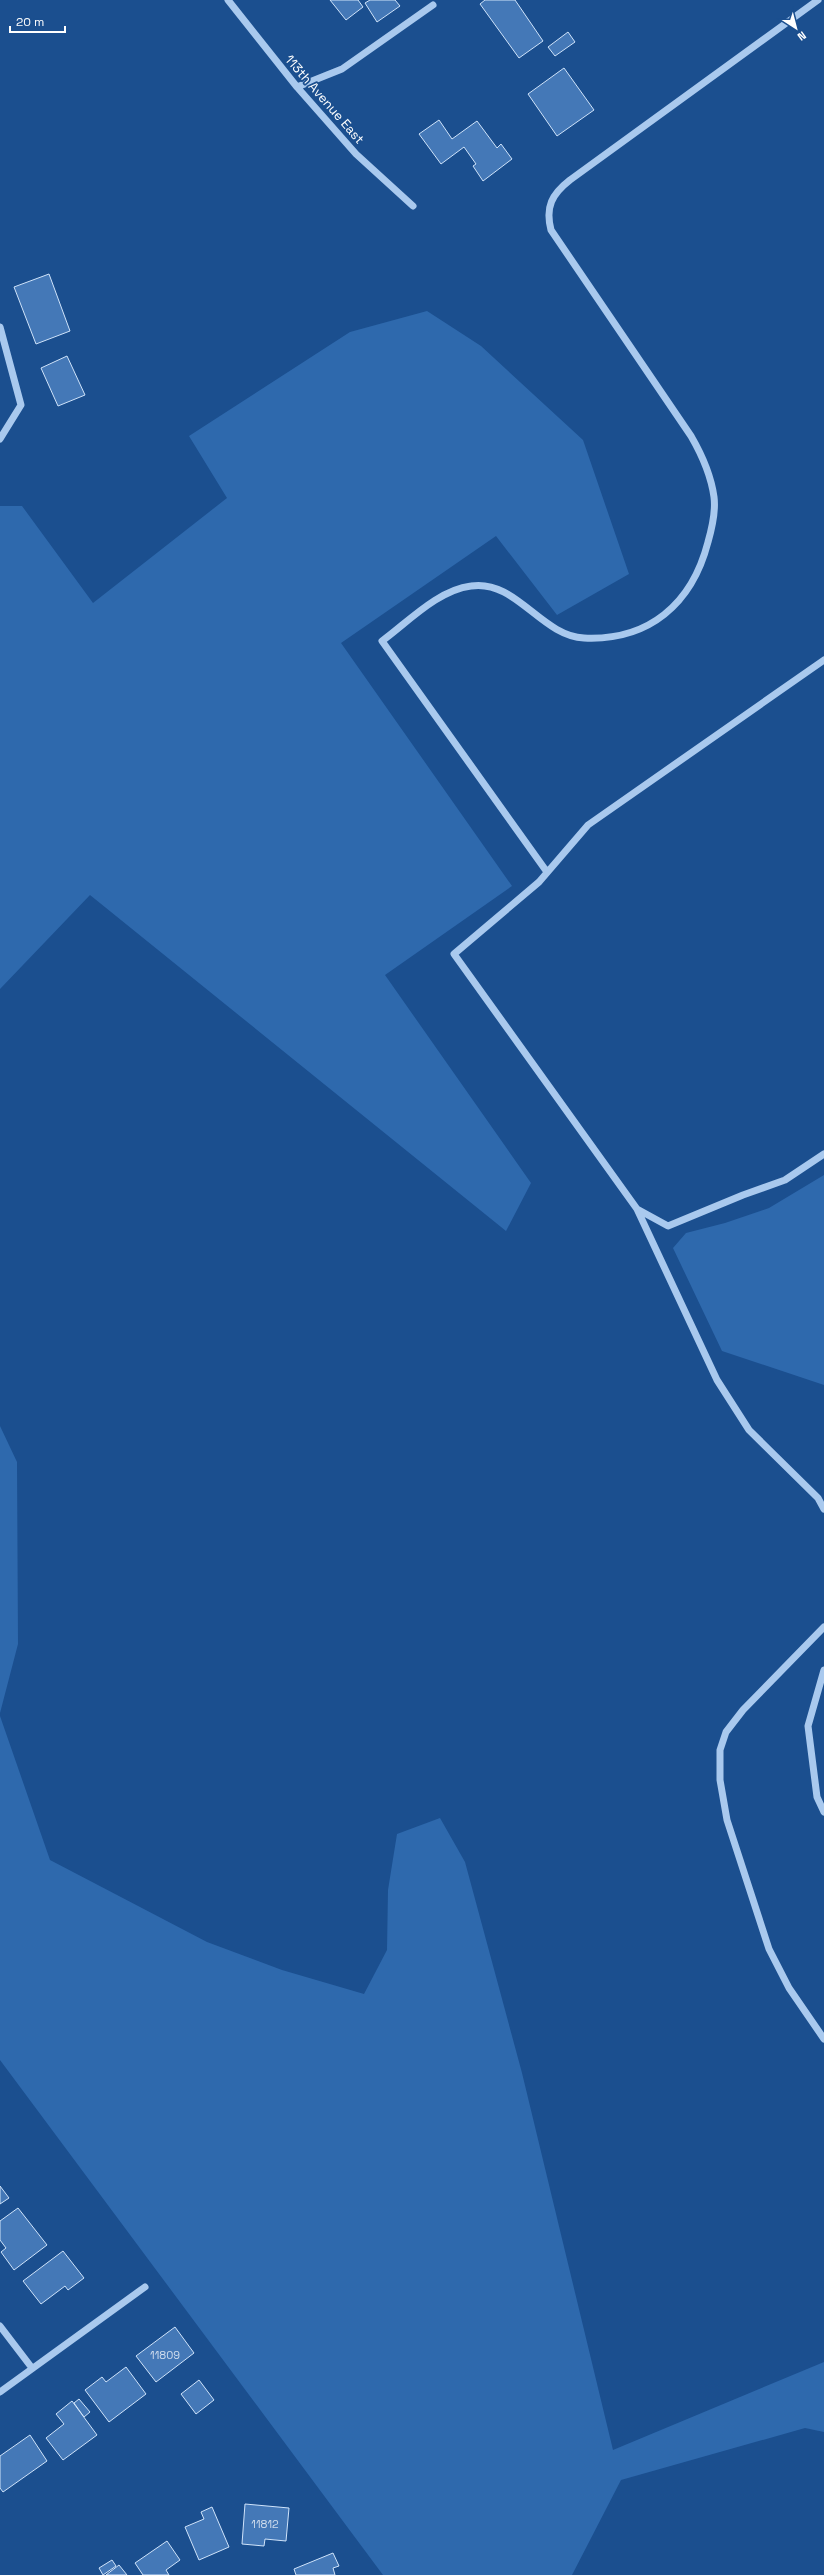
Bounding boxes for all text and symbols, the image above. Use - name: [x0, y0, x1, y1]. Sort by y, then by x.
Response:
- scale bar: [10, 8, 65, 34]
- north arrow: [776, 8, 816, 48]
- text: 20 m: [16, 14, 44, 30]
- text: N: [795, 28, 809, 44]
- street label: 113th Avenue East: [281, 51, 368, 147]
- house number: 11809: [150, 2348, 180, 2362]
- house number: 11812: [251, 2517, 279, 2531]

